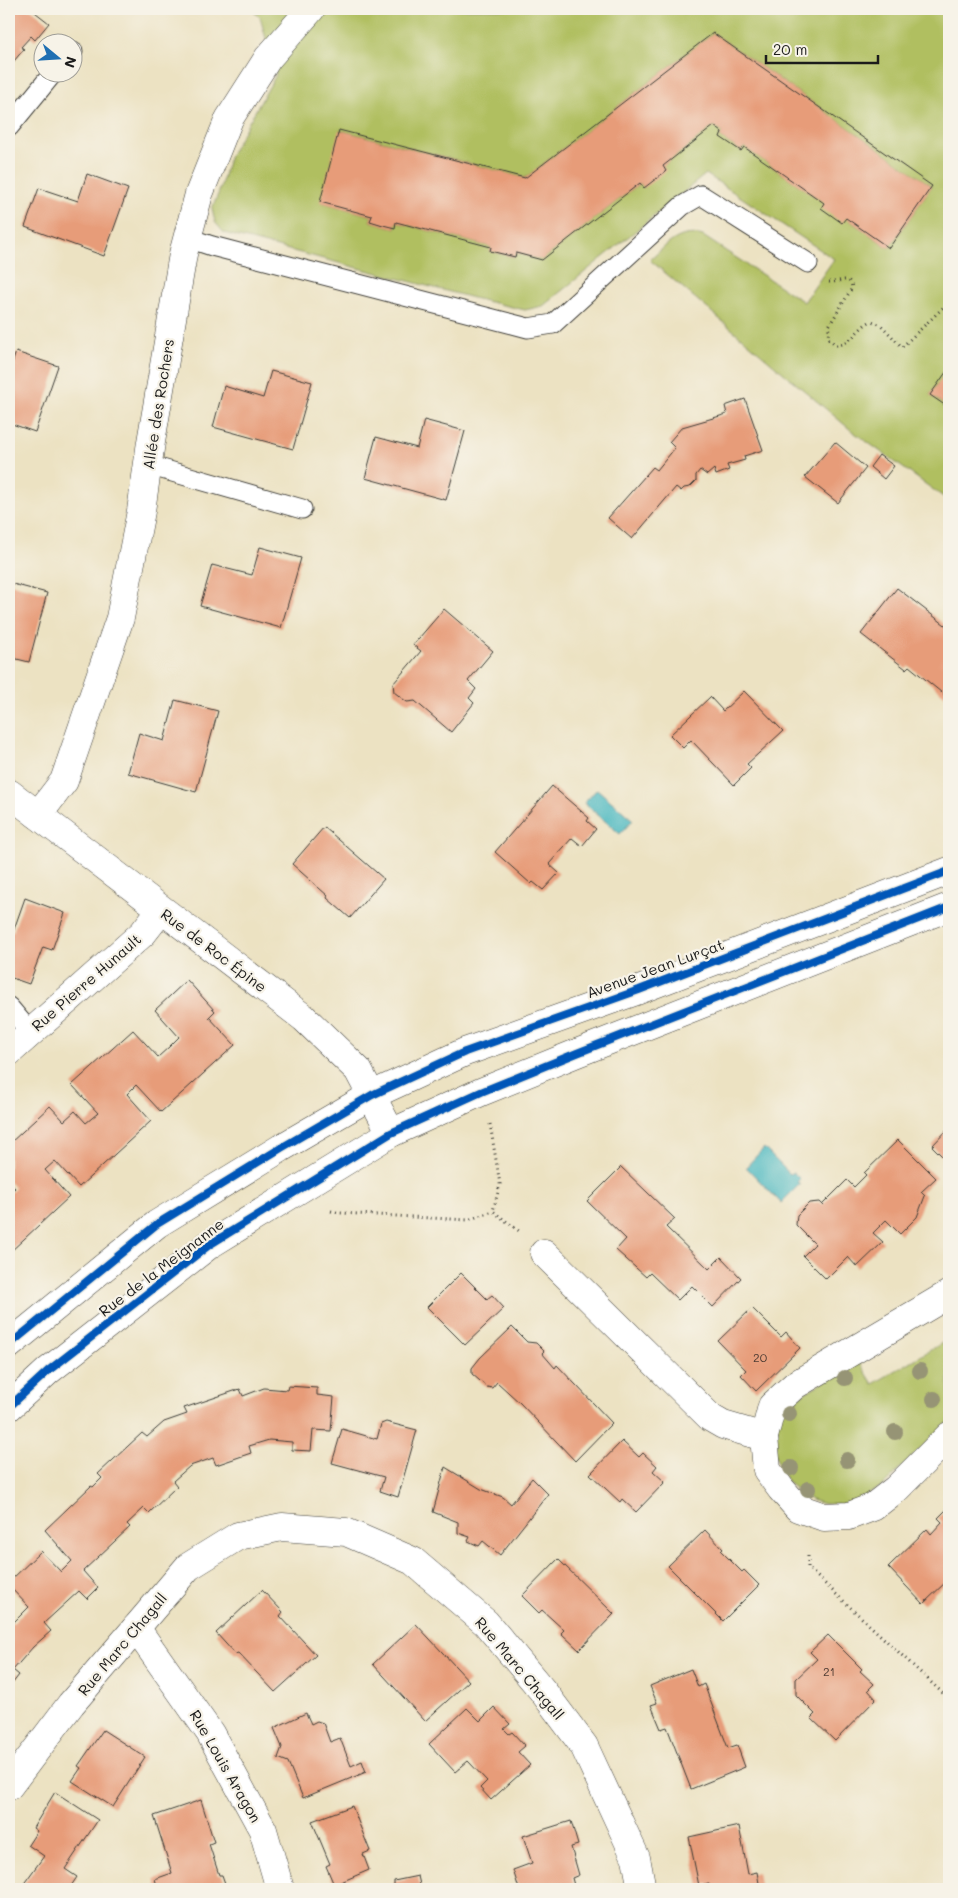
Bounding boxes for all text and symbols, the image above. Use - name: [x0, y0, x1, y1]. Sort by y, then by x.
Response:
- north arrow: [32, 32, 82, 82]
- scale bar: [766, 32, 878, 64]
- text: 20 m: [773, 39, 807, 59]
- text: N: [60, 54, 82, 70]
- street label: Allée des Rochers: [138, 337, 178, 471]
- street label: Rue de Roc Épine: [157, 904, 271, 996]
- street label: Rue Pierre Hunault: [27, 929, 145, 1035]
- street label: Avenue Jean Lurçat: [583, 934, 727, 1002]
- street label: Rue de la Meignanne: [94, 1213, 228, 1321]
- house number: 20: [753, 1349, 768, 1365]
- street label: Rue Marc Chagall: [73, 1588, 171, 1700]
- street label: Rue Marc Chagall: [471, 1612, 569, 1724]
- house number: 21: [823, 1663, 835, 1679]
- street label: Rue Louis Aragon: [186, 1706, 266, 1826]

